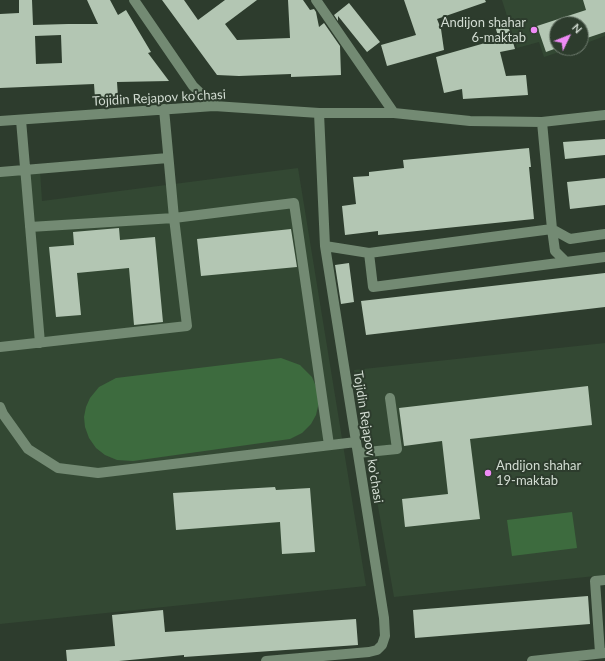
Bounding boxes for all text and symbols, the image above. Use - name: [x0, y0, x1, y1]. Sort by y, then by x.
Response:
- place label: Andijon shahar 6-maktab: [441, 15, 526, 46]
- north arrow: [549, 16, 589, 56]
- text: N: [570, 21, 585, 36]
- marker: Andijon shahar 6-maktab: [529, 25, 539, 35]
- street label: Tojidin Rejapov ko'chasi: [92, 87, 226, 109]
- street label: Tojidin Rejapov ko'chasi: [350, 370, 386, 504]
- place label: Andijon shahar 19-maktab: [496, 458, 581, 489]
- marker: Andijon shahar 19-maktab: [483, 468, 493, 478]

